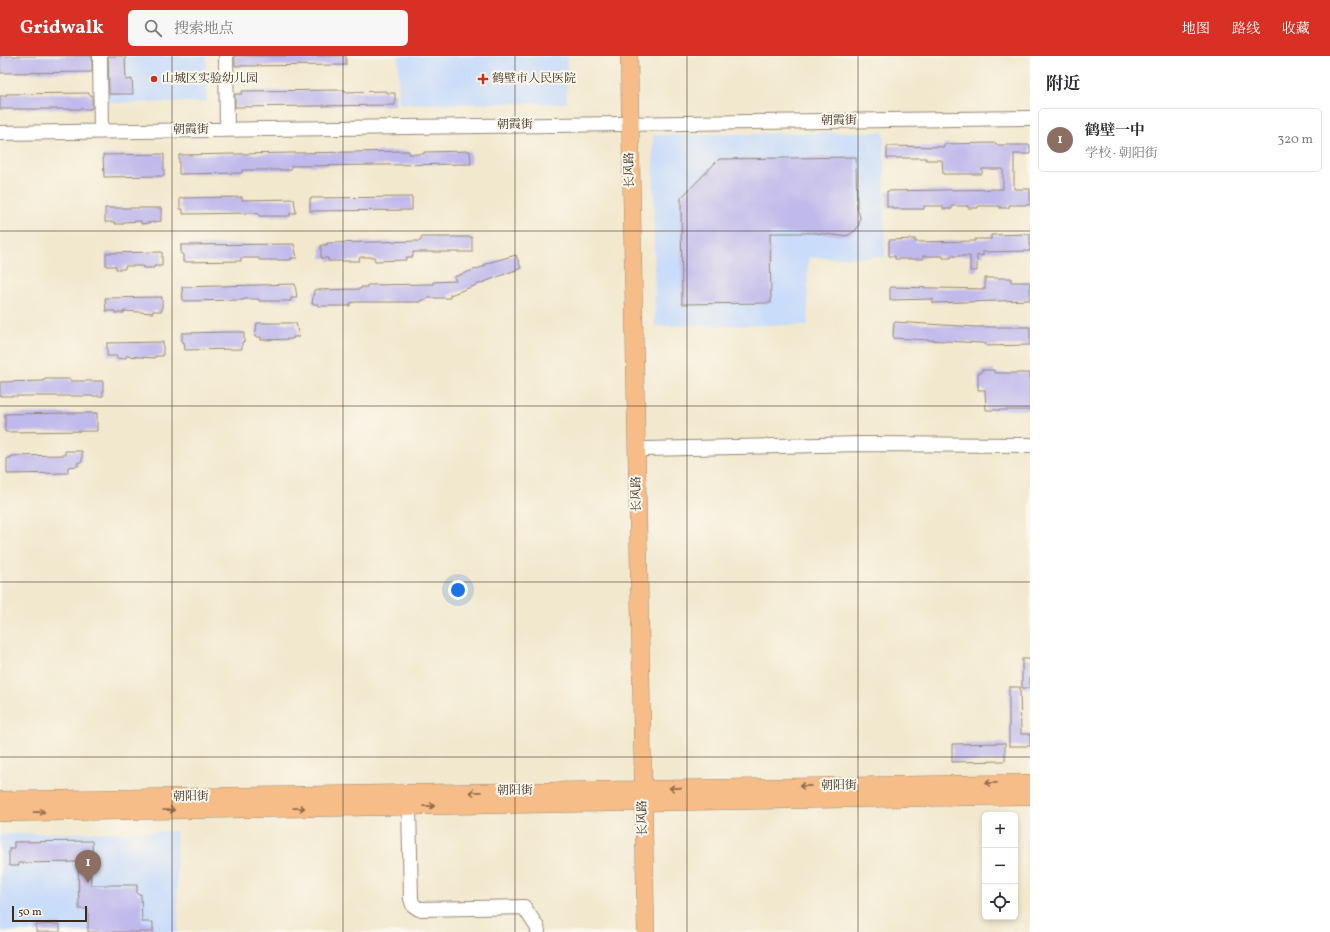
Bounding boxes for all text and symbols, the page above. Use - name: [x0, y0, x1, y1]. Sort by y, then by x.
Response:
- search box: [128, 10, 408, 46]
- text: Gridwalk: [20, 15, 104, 41]
- icon: search: [142, 17, 164, 39]
- text: 搜索地点: [174, 19, 234, 40]
- text: 地图: [1182, 20, 1210, 39]
- text: 路线: [1232, 20, 1260, 39]
- text: 收藏: [1282, 20, 1310, 39]
- place label: 山城区实验幼儿园: [162, 71, 258, 87]
- place label: 鹤壁市人民医院: [492, 71, 576, 87]
- marker: 鹤壁市人民医院: [477, 73, 489, 85]
- text: 附近: [1046, 73, 1080, 96]
- marker: 山城区实验幼儿园: [149, 74, 159, 84]
- street label: 朝霞街: [821, 113, 858, 129]
- street label: 朝霞街: [497, 117, 534, 133]
- text: 鹤壁一中: [1085, 121, 1145, 142]
- street label: 朝霞街: [173, 122, 210, 138]
- text: 1: [1057, 131, 1063, 149]
- text: 320 m: [1278, 131, 1313, 149]
- text: 学校 · 朝阳街: [1085, 145, 1158, 163]
- street label: 长风路: [622, 152, 638, 188]
- street label: 长风路: [629, 476, 645, 512]
- your location: [448, 580, 468, 600]
- street label: 朝阳街: [821, 778, 858, 794]
- one-way arrow: [985, 779, 998, 787]
- one-way arrow: [799, 782, 812, 790]
- street label: 朝阳街: [497, 783, 534, 799]
- one-way arrow: [669, 784, 682, 792]
- one-way arrow: [469, 788, 482, 796]
- street label: 朝阳街: [173, 789, 210, 805]
- street label: 长风路: [635, 800, 651, 836]
- one-way arrow: [422, 802, 435, 809]
- one-way arrow: [292, 804, 305, 812]
- one-way arrow: [162, 806, 175, 814]
- one-way arrow: [32, 808, 45, 816]
- map controls: [982, 812, 1018, 920]
- button: +: [982, 812, 1018, 848]
- button: −: [982, 848, 1018, 884]
- pin: 1: [75, 850, 101, 883]
- button: locate: [982, 884, 1018, 920]
- scale bar: [12, 904, 87, 923]
- text: 50 m: [18, 905, 42, 920]

